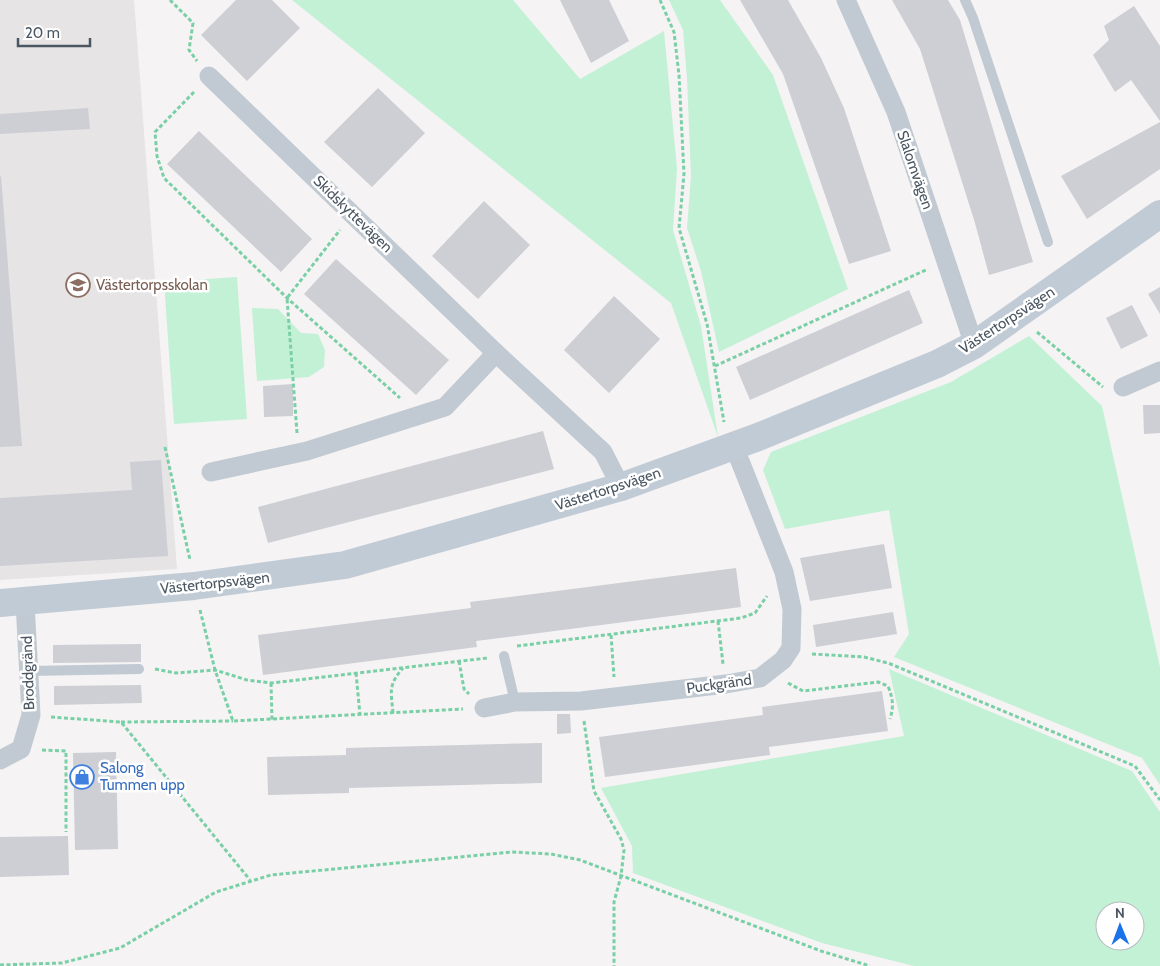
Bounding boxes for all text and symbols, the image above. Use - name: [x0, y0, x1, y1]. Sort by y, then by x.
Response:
- scale bar: [18, 15, 90, 47]
- text: 20 m: [25, 24, 60, 42]
- street label: Slalomvägen: [893, 128, 937, 212]
- street label: Skidskyttevägen: [310, 172, 396, 256]
- school or university icon: Västertorpsskolan: [65, 272, 91, 298]
- place label: Västertorpsskolan: [96, 276, 208, 294]
- street label: Västertorpsvägen: [956, 283, 1058, 357]
- street label: Västertorpsvägen: [553, 463, 663, 515]
- street label: Västertorpsvägen: [159, 568, 271, 598]
- street label: Broddgränd: [18, 636, 38, 710]
- street label: Puckgränd: [685, 671, 753, 697]
- place label: Salong Tummen upp: [100, 759, 185, 794]
- shop icon: Salong Tummen upp: [69, 764, 95, 790]
- north arrow: [1095, 901, 1145, 951]
- text: N: [1115, 904, 1125, 922]

